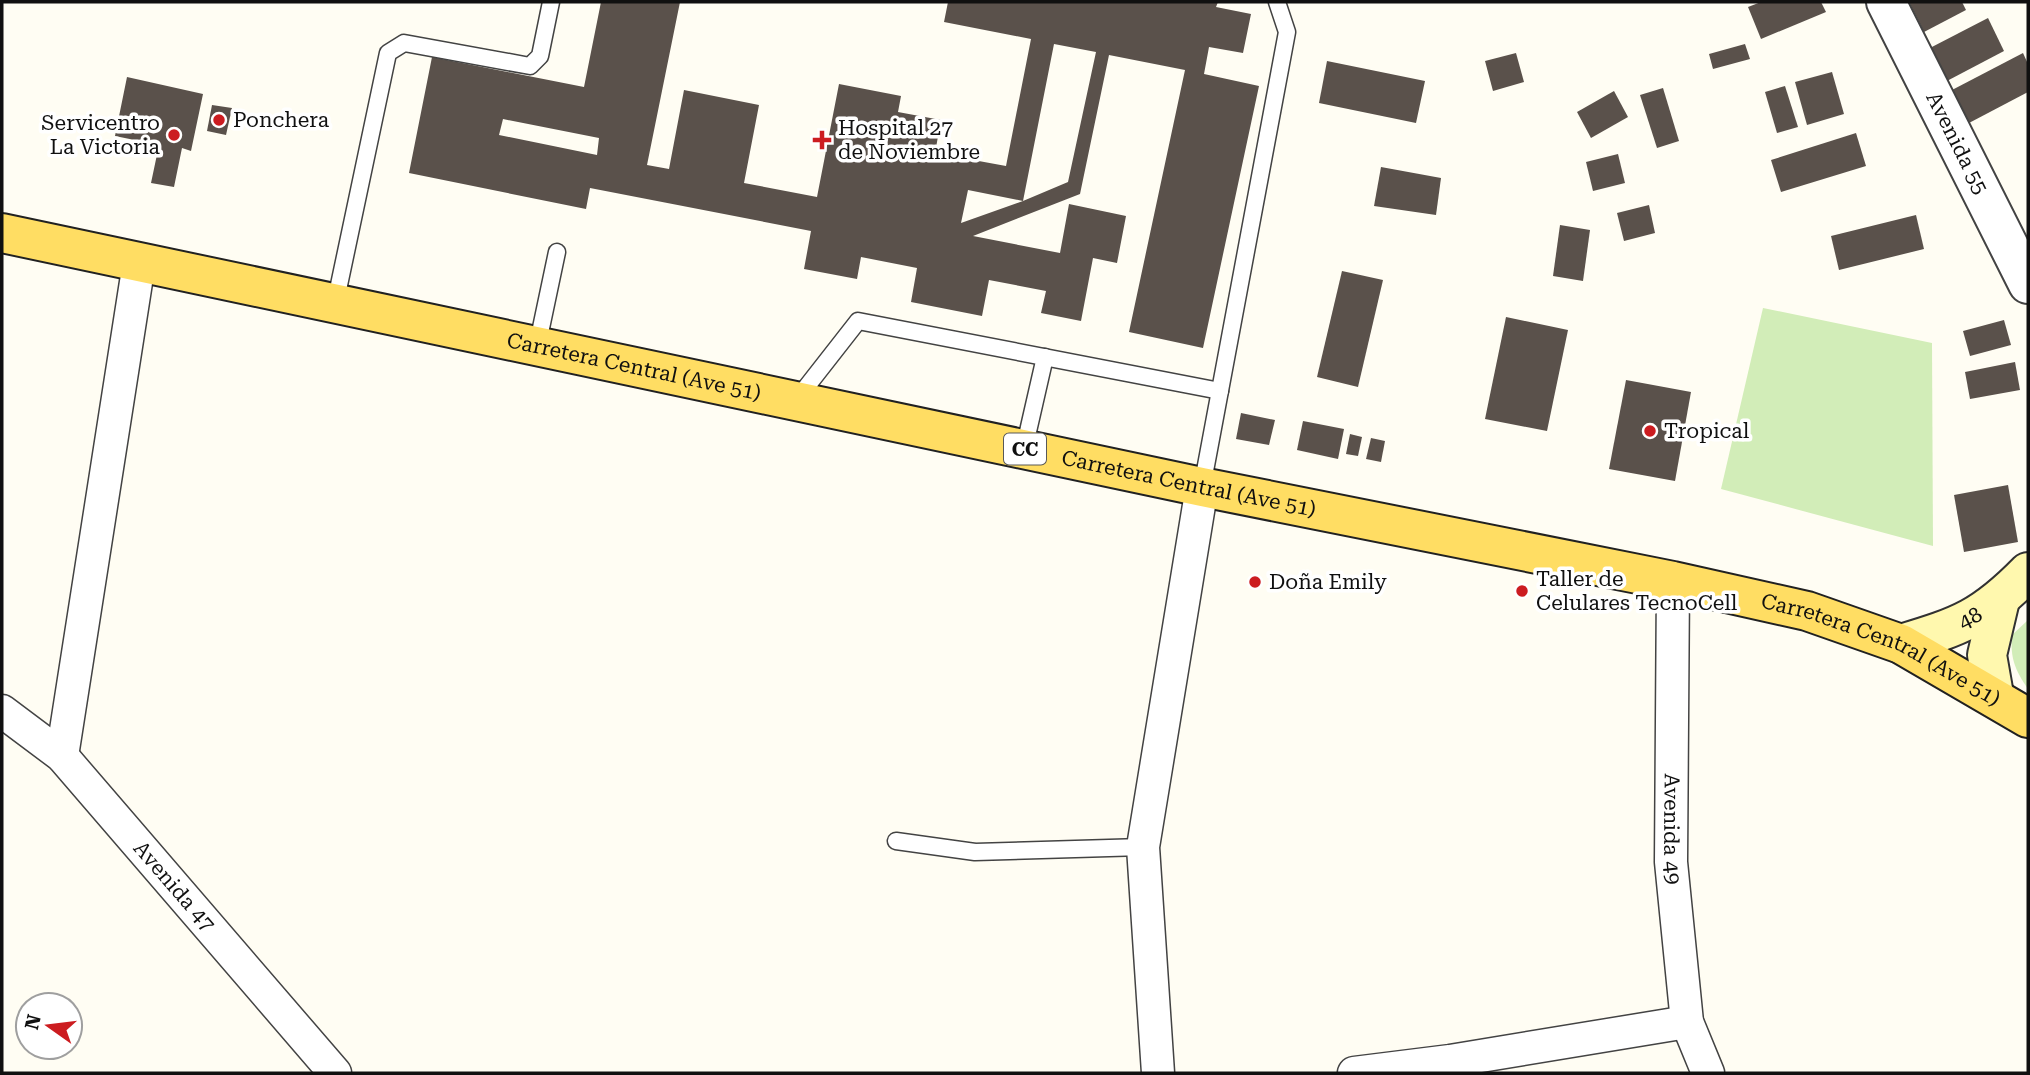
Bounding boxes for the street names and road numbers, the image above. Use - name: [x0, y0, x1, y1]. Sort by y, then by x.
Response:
- street label: Avenida 55: [1921, 88, 1993, 198]
- street label: Carretera Central (Ave 51): [505, 328, 763, 405]
- road number: CC: [1004, 433, 1046, 464]
- street label: Carretera Central (Ave 51): [1060, 446, 1318, 521]
- street label: Carretera Central (Ave 51): [1759, 589, 2004, 711]
- street label: 48: [1955, 602, 1987, 634]
- street label: Avenida 49: [1659, 773, 1685, 886]
- street label: Avenida 47: [129, 836, 220, 937]

